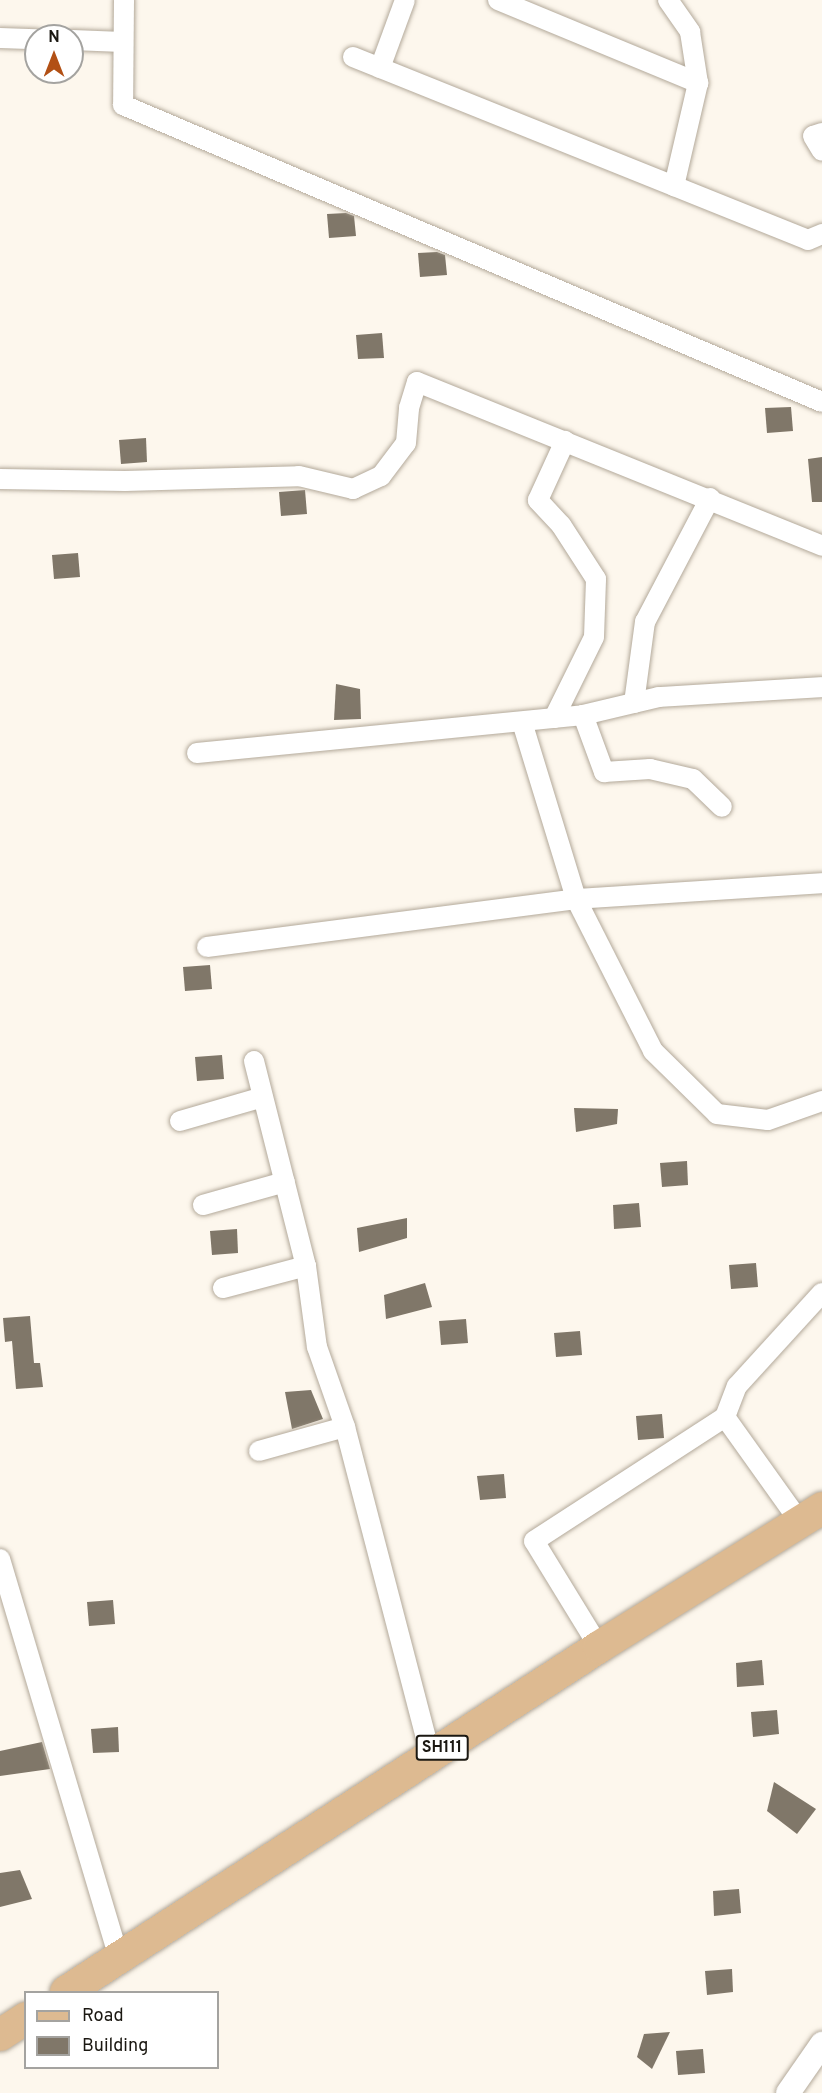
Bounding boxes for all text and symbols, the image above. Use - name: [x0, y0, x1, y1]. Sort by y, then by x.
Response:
- north arrow: [24, 24, 84, 84]
- text: N: [48, 28, 60, 48]
- road number: SH111: [415, 1735, 469, 1761]
- legend: [24, 1991, 219, 2069]
- text: Road: [82, 2005, 124, 2028]
- text: Building: [82, 2035, 148, 2058]

